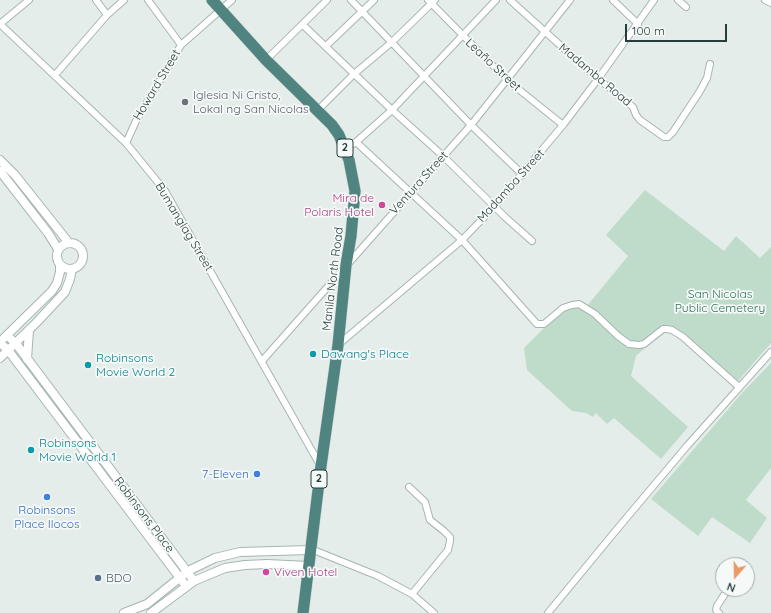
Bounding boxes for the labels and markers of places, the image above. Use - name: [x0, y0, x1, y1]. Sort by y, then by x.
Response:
- place label: Iglesia Ni Cristo, Lokal ng San Nicolas: [193, 88, 309, 116]
- marker: Iglesia Ni Cristo, Lokal ng San Nicolas: [180, 97, 190, 107]
- place label: Mira de Polaris Hotel: [304, 191, 374, 219]
- marker: Mira de Polaris Hotel: [377, 200, 387, 210]
- place label: Dawang's Place: [321, 347, 409, 361]
- marker: Dawang's Place: [308, 349, 318, 359]
- place label: Robinsons Movie World 2: [96, 351, 175, 379]
- marker: Robinsons Movie World 2: [83, 360, 93, 370]
- place label: Robinsons Movie World 1: [39, 436, 116, 464]
- marker: Robinsons Movie World 1: [26, 445, 36, 455]
- place label: 7-Eleven: [202, 467, 249, 481]
- marker: 7-Eleven: [252, 469, 262, 479]
- marker: Robinsons Place Ilocos: [42, 492, 52, 502]
- place label: Robinsons Place Ilocos: [14, 503, 80, 531]
- place label: Viven Hotel: [274, 565, 337, 579]
- marker: Viven Hotel: [261, 567, 271, 577]
- place label: BDO: [106, 571, 132, 585]
- marker: BDO: [93, 573, 103, 583]

